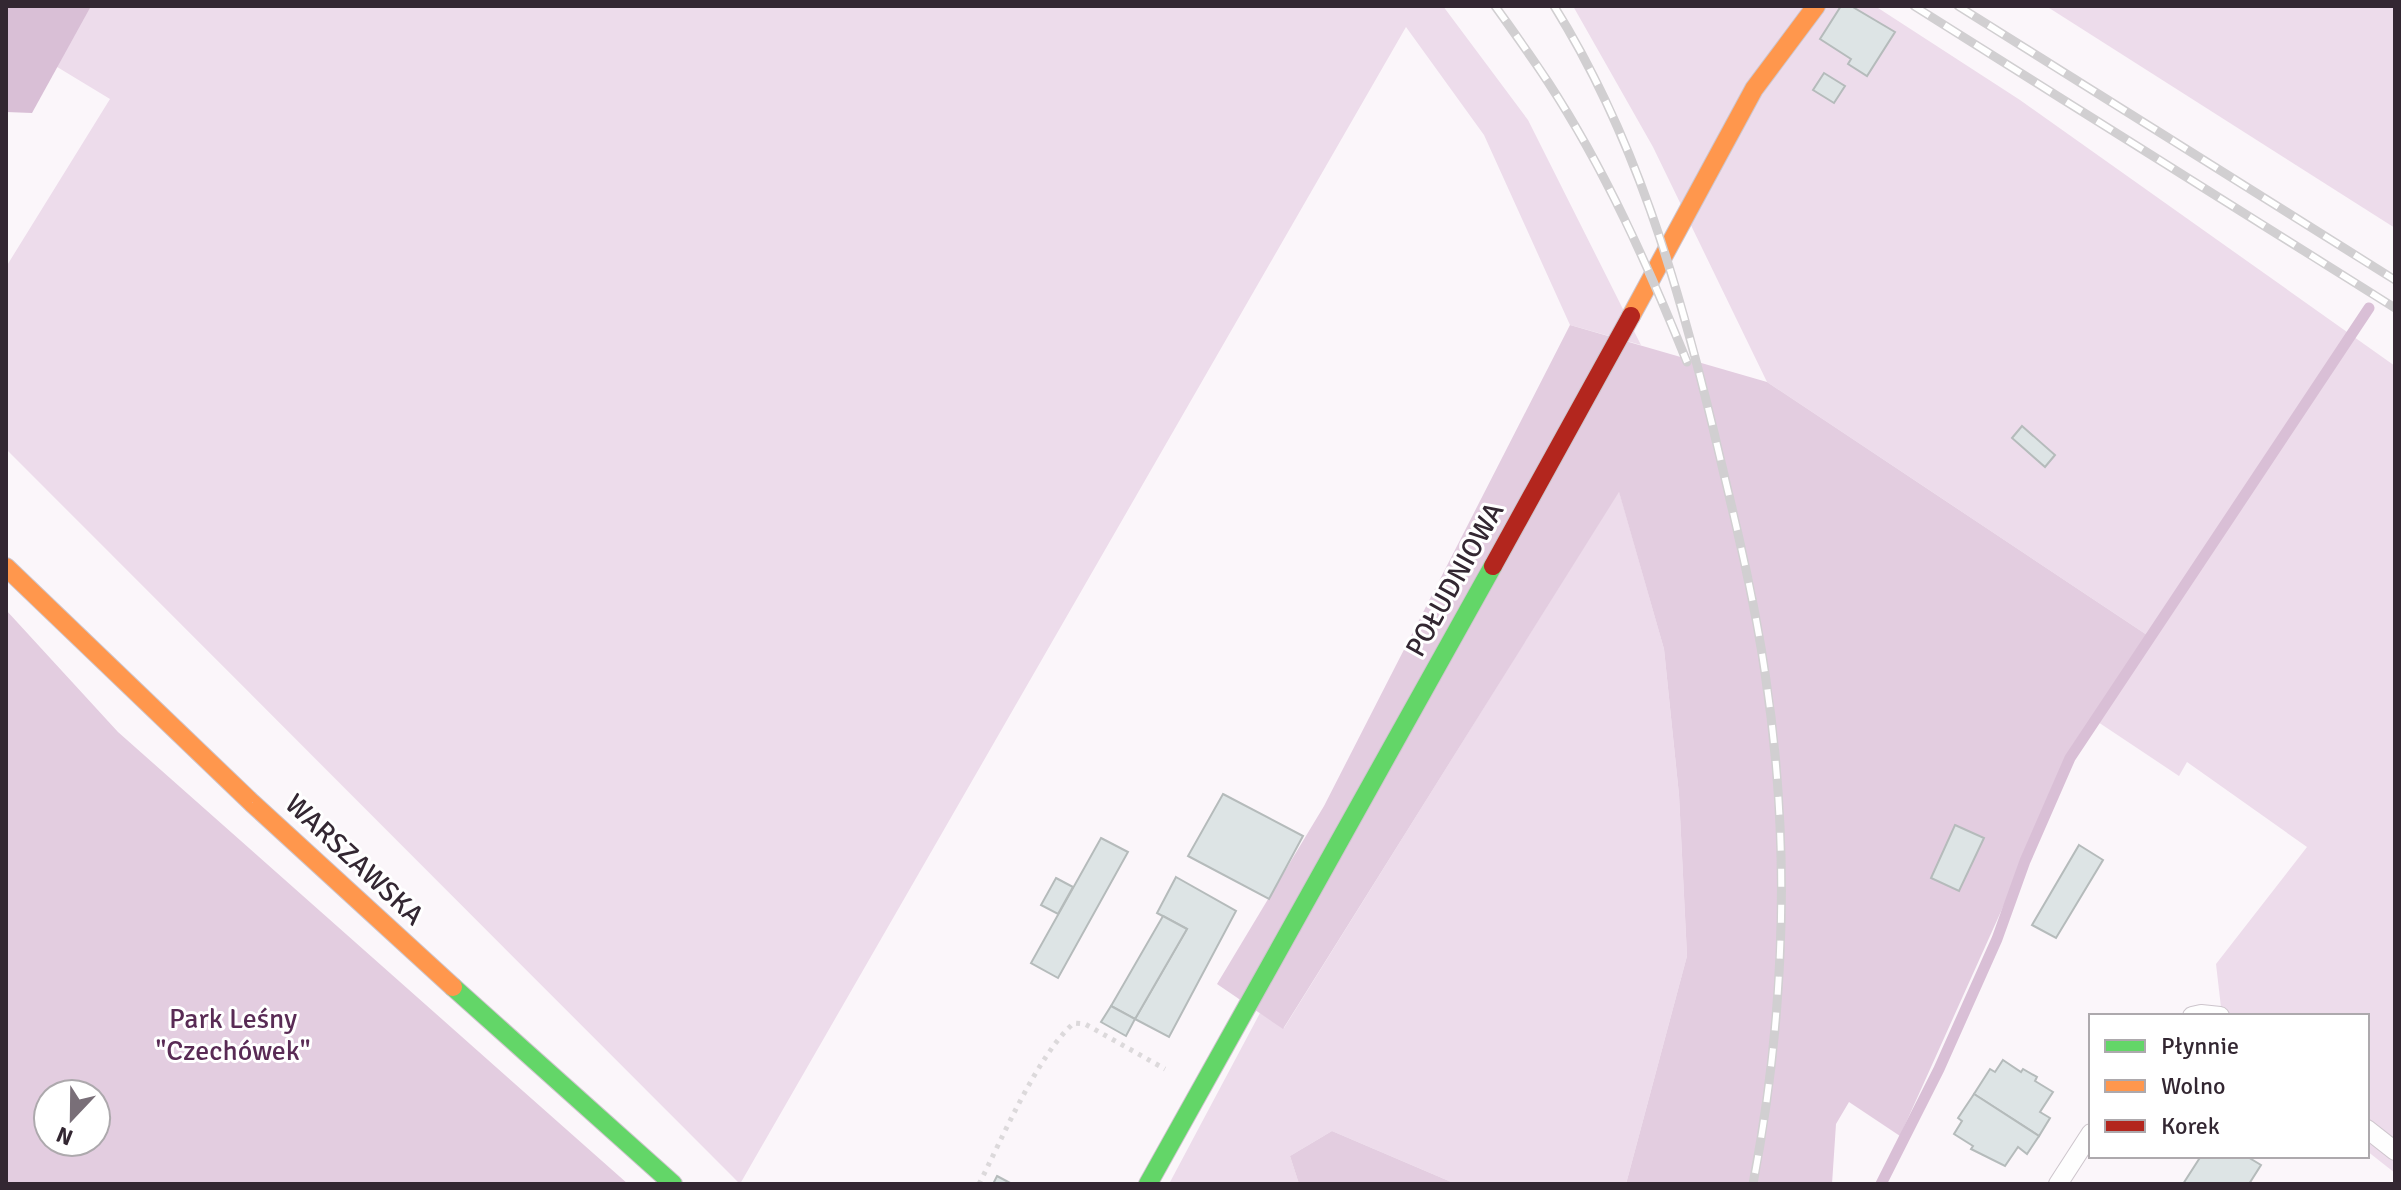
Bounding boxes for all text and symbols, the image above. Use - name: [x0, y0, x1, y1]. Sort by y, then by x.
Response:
- street label: POŁUDNIOWA: [1399, 496, 1511, 663]
- street label: WARSZAWSKA: [278, 787, 431, 933]
- park label: Park Leśny "Czechówek": [155, 1002, 311, 1068]
- legend: [2089, 1014, 2369, 1158]
- text: Płynnie: [2161, 1031, 2239, 1061]
- text: Wolno: [2161, 1071, 2226, 1101]
- north arrow: [32, 1078, 112, 1158]
- text: Korek: [2161, 1111, 2220, 1141]
- text: N: [53, 1121, 77, 1151]

